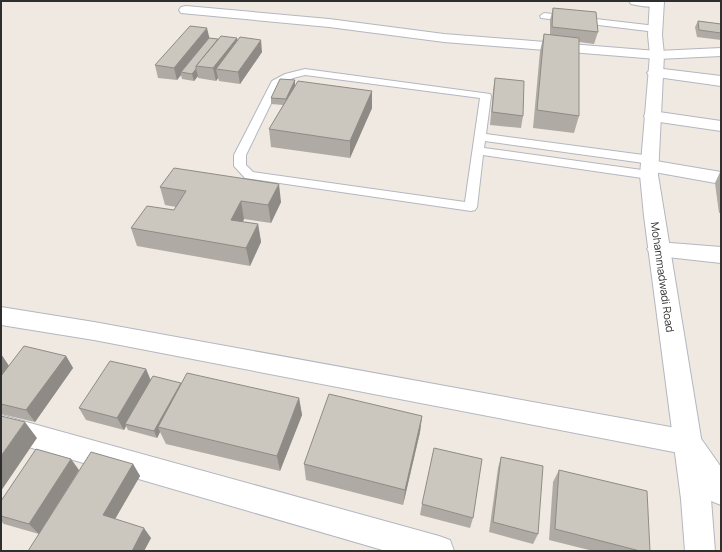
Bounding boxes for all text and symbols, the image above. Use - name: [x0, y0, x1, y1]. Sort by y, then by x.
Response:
- street label: Mohammadwadi Road: [648, 221, 678, 333]

